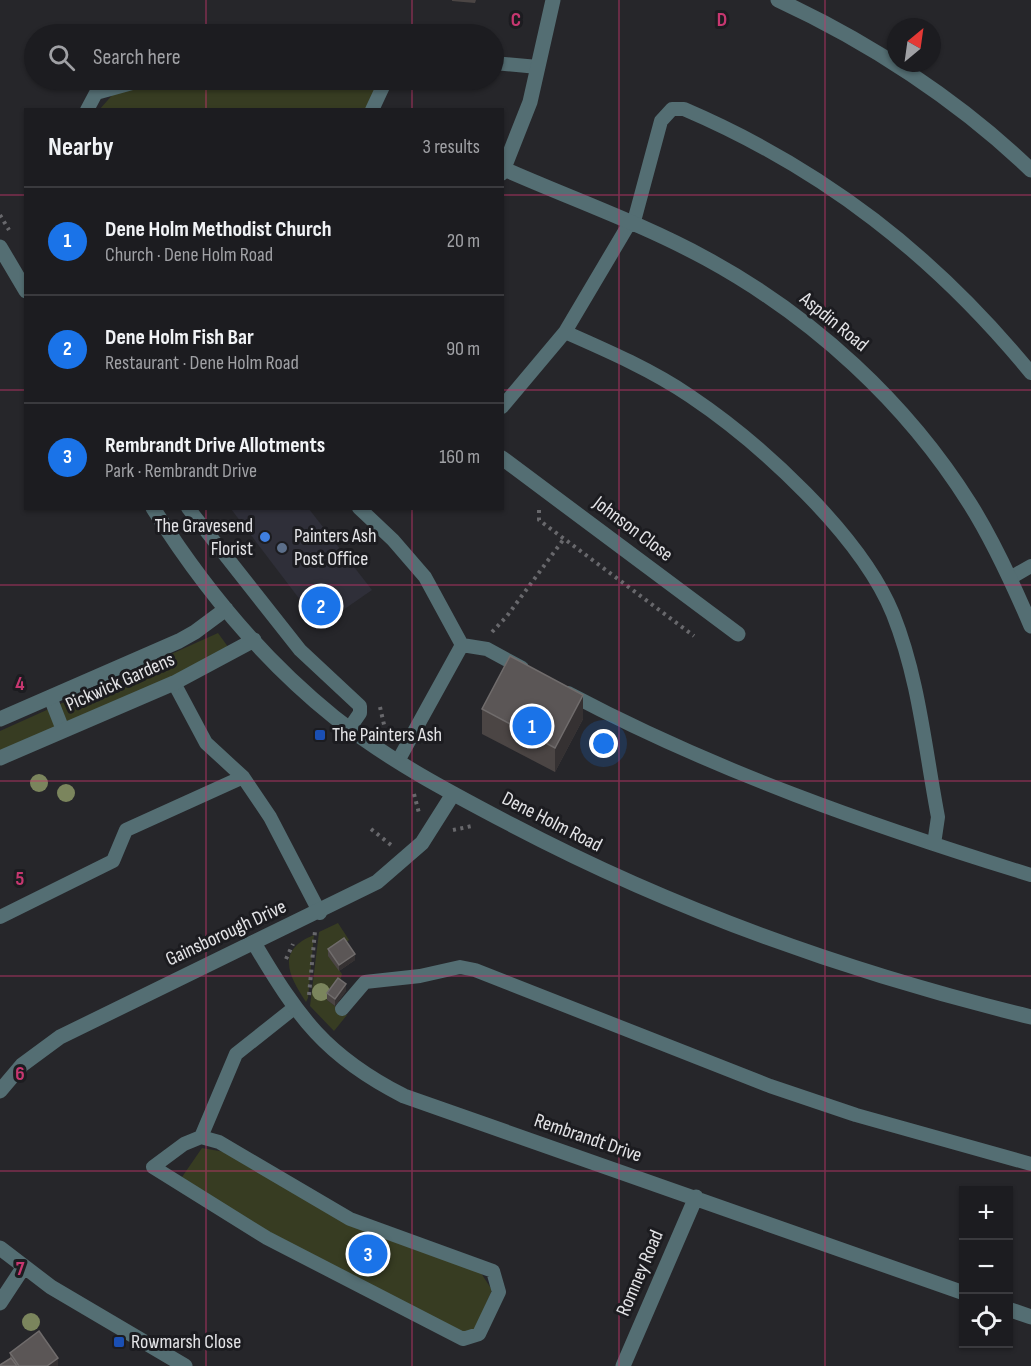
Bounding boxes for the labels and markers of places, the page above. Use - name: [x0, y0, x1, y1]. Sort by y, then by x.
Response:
- place label: The Gravesend Florist: [155, 514, 253, 561]
- place label: Painters Ash Post Office: [294, 524, 376, 571]
- marker: The Gravesend Florist: [258, 530, 272, 544]
- marker: Painters Ash Post Office: [275, 541, 289, 555]
- pin: 2: [302, 584, 340, 628]
- pin: 1: [512, 704, 552, 748]
- place label: The Painters Ash: [332, 723, 442, 747]
- marker: The Painters Ash: [313, 728, 327, 742]
- pin: 3: [348, 1232, 388, 1276]
- place label: Rowmarsh Close: [131, 1330, 241, 1354]
- marker: Rowmarsh Close: [112, 1335, 126, 1349]

